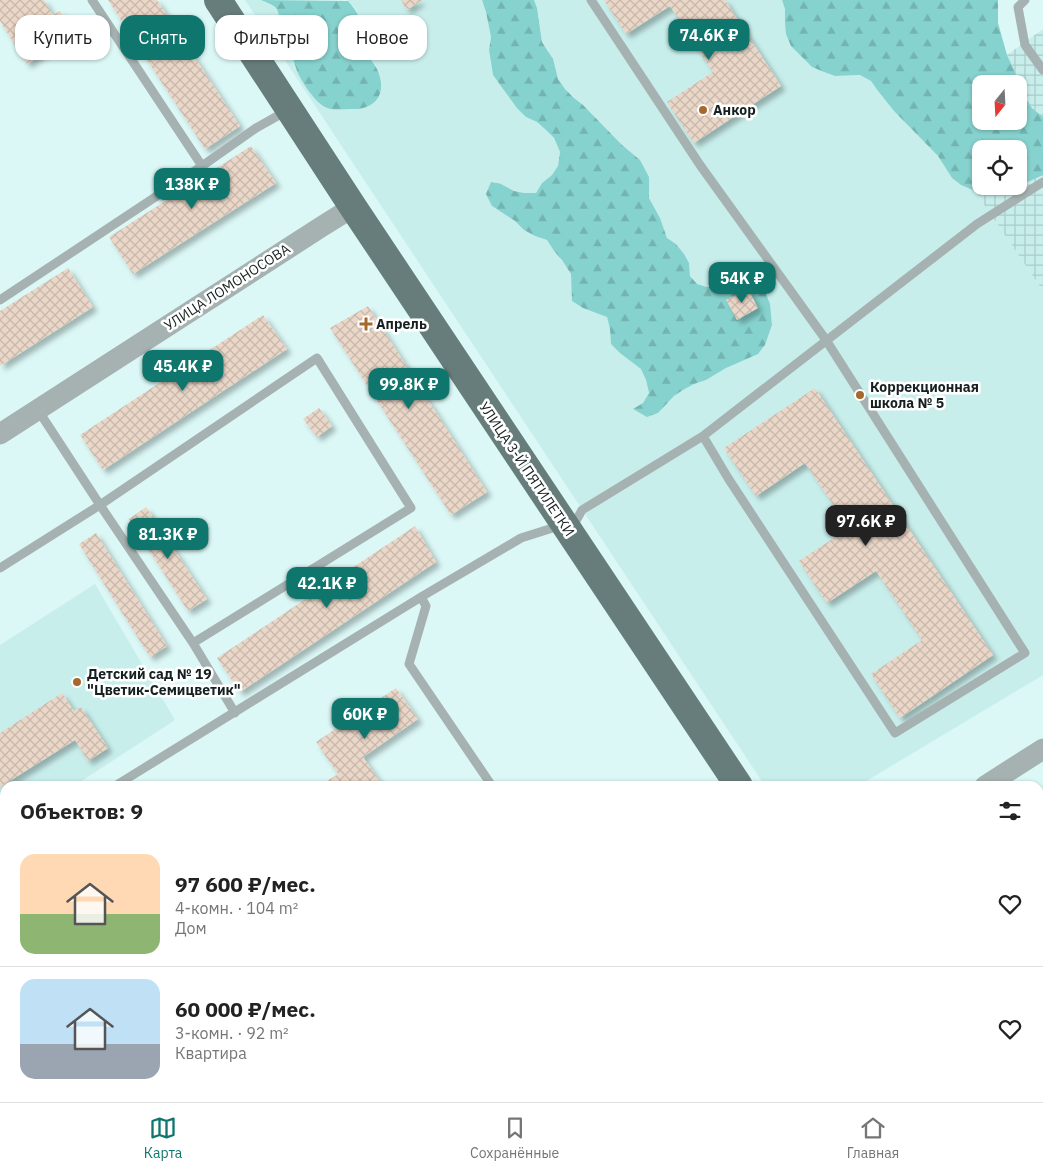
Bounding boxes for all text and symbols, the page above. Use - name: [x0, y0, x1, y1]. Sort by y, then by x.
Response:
- chip: Купить: [15, 15, 110, 60]
- chip: Снять: [120, 15, 205, 60]
- chip: Фильтры: [215, 15, 328, 60]
- chip: Новое: [338, 15, 427, 60]
- pin: 74.6K ₽: [663, 18, 755, 61]
- text: 74.6K ₽: [679, 25, 739, 45]
- north arrow: [972, 75, 1028, 130]
- map controls: [972, 75, 1027, 195]
- place label: Анкор: [713, 101, 756, 119]
- marker: Анкор: [697, 104, 709, 116]
- button: locate: [972, 140, 1027, 195]
- pin: 138K ₽: [151, 168, 233, 210]
- text: 138K ₽: [165, 174, 219, 194]
- street label: УЛИЦА ЛОМОНОСОВА: [161, 240, 293, 334]
- pin: 54K ₽: [707, 262, 777, 304]
- text: 54K ₽: [720, 268, 764, 288]
- place label: Апрель: [376, 315, 427, 333]
- marker: Апрель: [360, 318, 372, 330]
- pin: 45.4K ₽: [137, 350, 229, 392]
- text: 45.4K ₽: [153, 356, 213, 376]
- pin: 99.8K ₽: [363, 368, 455, 410]
- text: 99.8K ₽: [379, 374, 439, 394]
- place label: Коррекционная школа № 5: [870, 378, 979, 412]
- marker: Коррекционная школа № 5: [854, 389, 866, 401]
- street label: УЛИЦА 3-Й ПЯТИЛЕТКИ: [475, 398, 580, 540]
- pin: 97.6K ₽: [820, 504, 912, 547]
- text: 97.6K ₽: [836, 511, 896, 531]
- pin: 81.3K ₽: [122, 518, 214, 560]
- text: 81.3K ₽: [138, 524, 198, 544]
- pin: 42.1K ₽: [281, 566, 373, 609]
- text: 42.1K ₽: [297, 573, 357, 593]
- place label: Детский сад № 19 "Цветик-Семицветик": [87, 665, 241, 699]
- marker: Детский сад № 19 "Цветик-Семицветик": [71, 676, 83, 688]
- pin: 60K ₽: [330, 698, 400, 740]
- text: 60K ₽: [343, 704, 387, 724]
- text: Объектов: 9: [20, 797, 143, 825]
- icon: filters: [996, 797, 1024, 825]
- text: 97 600 ₽/мес.: [175, 870, 316, 898]
- icon: home: [60, 874, 120, 934]
- icon: heart: [996, 890, 1024, 918]
- text: 4-комн. · 104 m²: [175, 898, 298, 918]
- text: Дом: [175, 918, 207, 938]
- text: 60 000 ₽/мес.: [175, 995, 316, 1023]
- icon: home: [60, 999, 120, 1059]
- icon: heart: [996, 1015, 1024, 1043]
- text: 3-комн. · 92 m²: [175, 1023, 289, 1043]
- text: Квартира: [175, 1043, 247, 1063]
- tab: Карта: [144, 1114, 182, 1162]
- tab: Сохранённые: [470, 1114, 559, 1162]
- tab: Главная: [847, 1114, 899, 1162]

